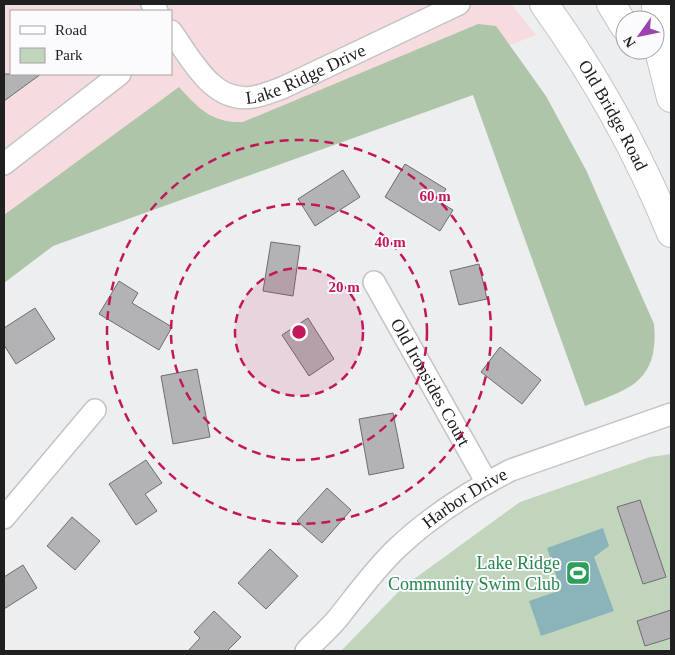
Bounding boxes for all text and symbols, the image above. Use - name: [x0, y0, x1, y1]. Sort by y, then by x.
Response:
- legend: [10, 10, 172, 75]
- north arrow: [615, 10, 665, 60]
- text: Road: [55, 22, 87, 38]
- text: N: [620, 33, 639, 50]
- street label: Lake Ridge Drive: [244, 40, 369, 108]
- text: Park: [55, 47, 83, 63]
- street label: Old Bridge Road: [574, 56, 652, 174]
- text: 60 m: [419, 188, 451, 204]
- text: 40 m: [374, 234, 406, 250]
- text: 20 m: [328, 279, 360, 295]
- street label: Old Ironsides Court: [387, 315, 474, 450]
- centre of rings: [290, 323, 308, 341]
- street label: Harbor Drive: [418, 464, 510, 532]
- place label: Lake Ridge Community Swim Club: [388, 553, 560, 594]
- sports icon: Lake Ridge Community Swim Club: [565, 560, 591, 586]

